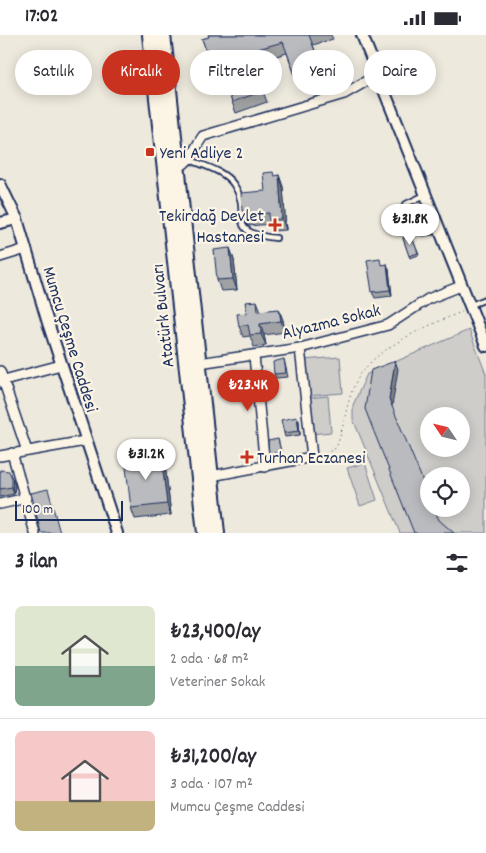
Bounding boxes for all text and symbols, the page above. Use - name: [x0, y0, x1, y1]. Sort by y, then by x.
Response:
- text: 17:02: [25, 4, 58, 31]
- chip: Satılık: [15, 50, 92, 95]
- chip: Kiralık: [102, 50, 180, 95]
- chip: Filtreler: [190, 50, 282, 95]
- chip: Yeni: [292, 50, 354, 95]
- chip: Daire: [364, 50, 436, 95]
- place label: Yeni Adliye 2: [160, 142, 243, 167]
- marker: Yeni Adliye 2: [144, 146, 156, 158]
- pin: ₺31.8K: [369, 203, 451, 246]
- place label: Tekirdağ Devlet Hastanesi: [159, 205, 264, 251]
- text: ₺31.8K: [392, 208, 428, 231]
- marker: Tekirdağ Devlet Hastanesi: [268, 218, 282, 232]
- street label: Atatürk Bulvarı: [147, 263, 182, 369]
- street label: Mumcu Çeşme Caddesi: [35, 264, 103, 416]
- street label: Alyazma Sokak: [280, 299, 384, 348]
- pin: ₺23.4K: [207, 369, 289, 412]
- text: ₺23.4K: [228, 374, 268, 397]
- north arrow: [420, 407, 470, 457]
- map controls: [420, 407, 470, 517]
- pin: ₺31.2K: [105, 439, 187, 481]
- text: ₺31.2K: [128, 443, 164, 466]
- place label: Turhan Eczanesi: [257, 447, 366, 472]
- marker: Turhan Eczanesi: [241, 451, 253, 463]
- button: locate: [420, 467, 470, 517]
- scale bar: [15, 498, 122, 521]
- text: 100 m: [22, 500, 53, 520]
- text: 3 ilan: [15, 548, 58, 578]
- icon: filters: [443, 549, 471, 577]
- text: ₺23,400/ay: [170, 618, 260, 648]
- icon: home: [55, 626, 115, 686]
- text: 2 oda · 68 m²: [170, 648, 249, 671]
- text: Veteriner Sokak: [170, 671, 265, 694]
- text: ₺31,200/ay: [170, 743, 256, 773]
- icon: home: [55, 751, 115, 811]
- text: 3 oda · 107 m²: [170, 773, 253, 796]
- text: Mumcu Çeşme Caddesi: [170, 796, 304, 819]

